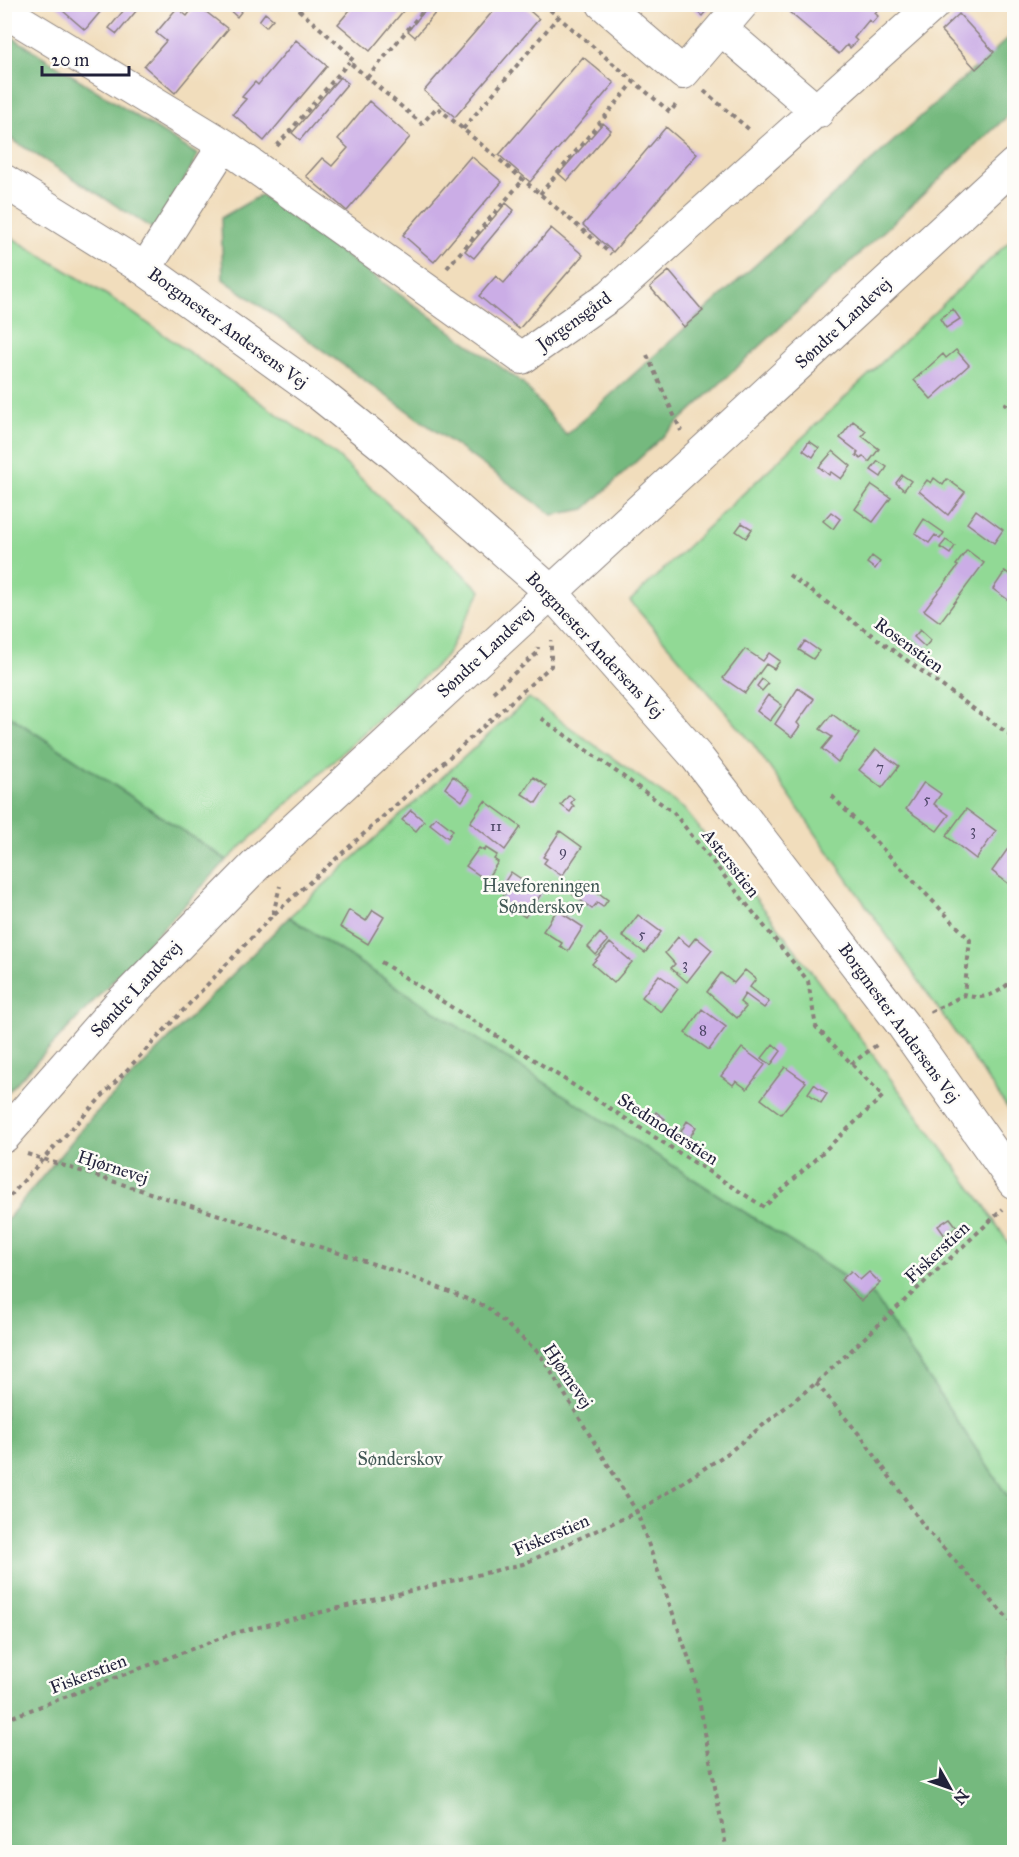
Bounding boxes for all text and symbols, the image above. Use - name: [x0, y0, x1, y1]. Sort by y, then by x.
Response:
- scale bar: [42, 39, 129, 77]
- text: 20 m: [51, 49, 89, 71]
- street label: Borgmester Andersens Vej: [143, 263, 312, 394]
- street label: Søndre Landevej: [790, 273, 896, 373]
- street label: Jørgensgård: [531, 287, 616, 357]
- street label: Borgmester Andersens Vej: [521, 567, 669, 724]
- street label: Søndre Landevej: [432, 602, 538, 702]
- street label: Rosenstien: [870, 612, 948, 678]
- house number: 7: [876, 758, 884, 776]
- house number: 5: [924, 790, 931, 808]
- house number: 11: [490, 817, 502, 835]
- house number: 3: [970, 821, 976, 839]
- street label: Astersstien: [697, 824, 765, 902]
- house number: 9: [559, 842, 567, 860]
- park label: Haveforeningen Sønderskov: [482, 875, 600, 918]
- house number: 5: [639, 925, 646, 943]
- street label: Søndre Landevej: [86, 936, 186, 1042]
- street label: Borgmester Andersens Vej: [833, 939, 964, 1108]
- house number: 3: [682, 955, 688, 973]
- house number: 8: [699, 1021, 707, 1039]
- street label: Stedmoderstien: [613, 1088, 723, 1170]
- street label: Hjørnevej: [75, 1145, 151, 1189]
- street label: Fiskerstien: [900, 1216, 974, 1288]
- street label: Hjørnevej: [538, 1339, 598, 1413]
- park label: Sønderskov: [357, 1448, 444, 1470]
- street label: Fiskerstien: [510, 1509, 593, 1561]
- street label: Fiskerstien: [46, 1649, 130, 1699]
- north arrow: [920, 1758, 980, 1818]
- text: N: [949, 1786, 973, 1809]

